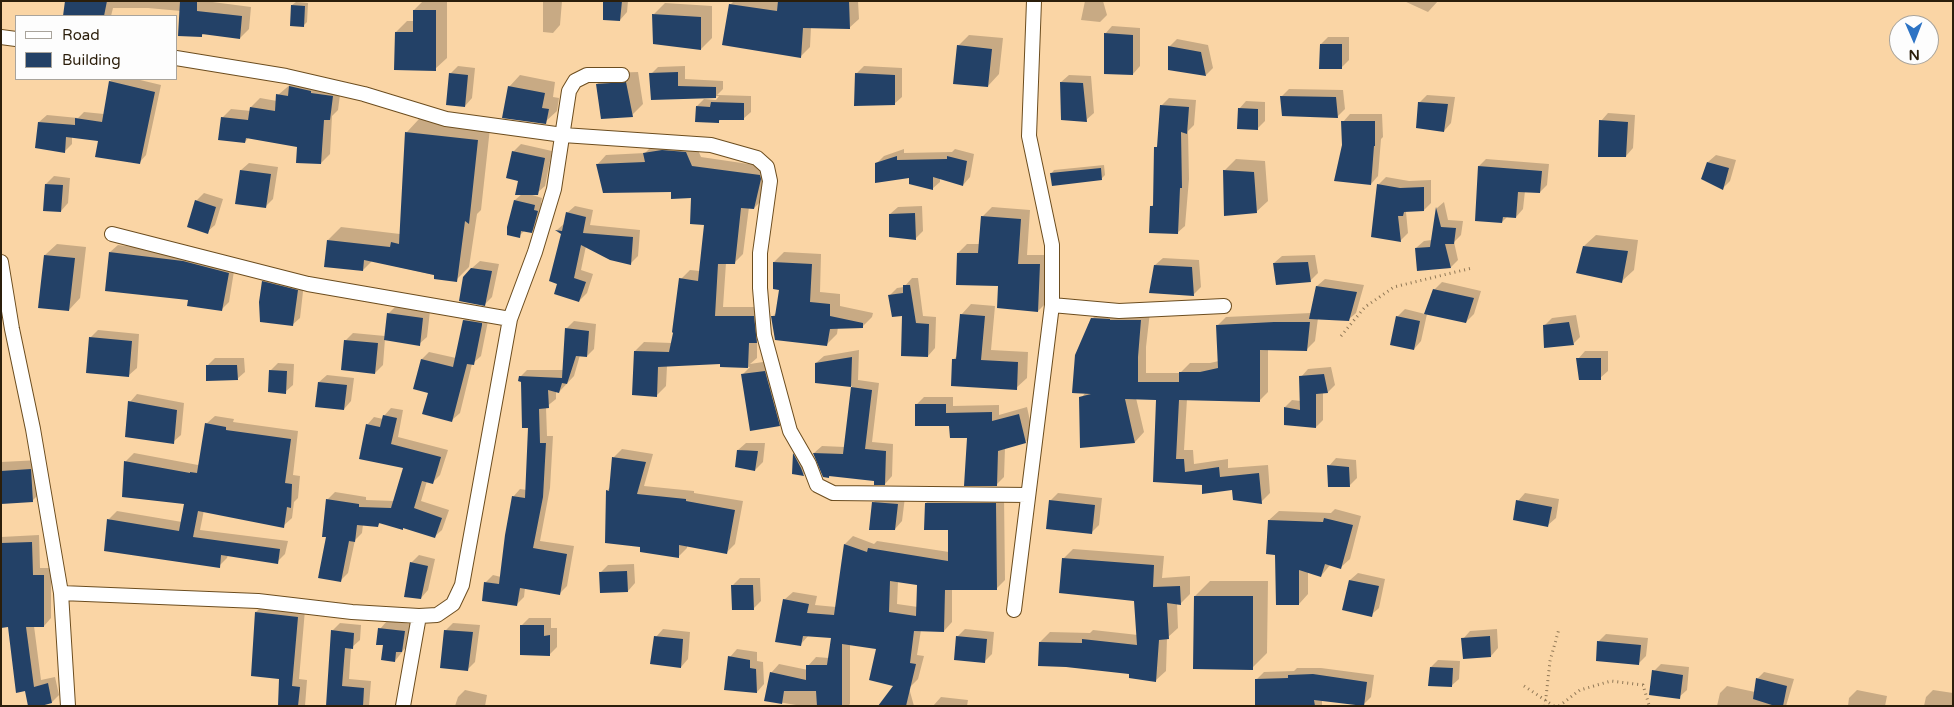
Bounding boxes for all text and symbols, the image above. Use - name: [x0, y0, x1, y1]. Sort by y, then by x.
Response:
- legend: [15, 15, 178, 80]
- north arrow: [1889, 15, 1939, 65]
- text: Road: [62, 26, 100, 44]
- text: N: [1908, 46, 1920, 63]
- text: Building: [62, 51, 121, 69]

